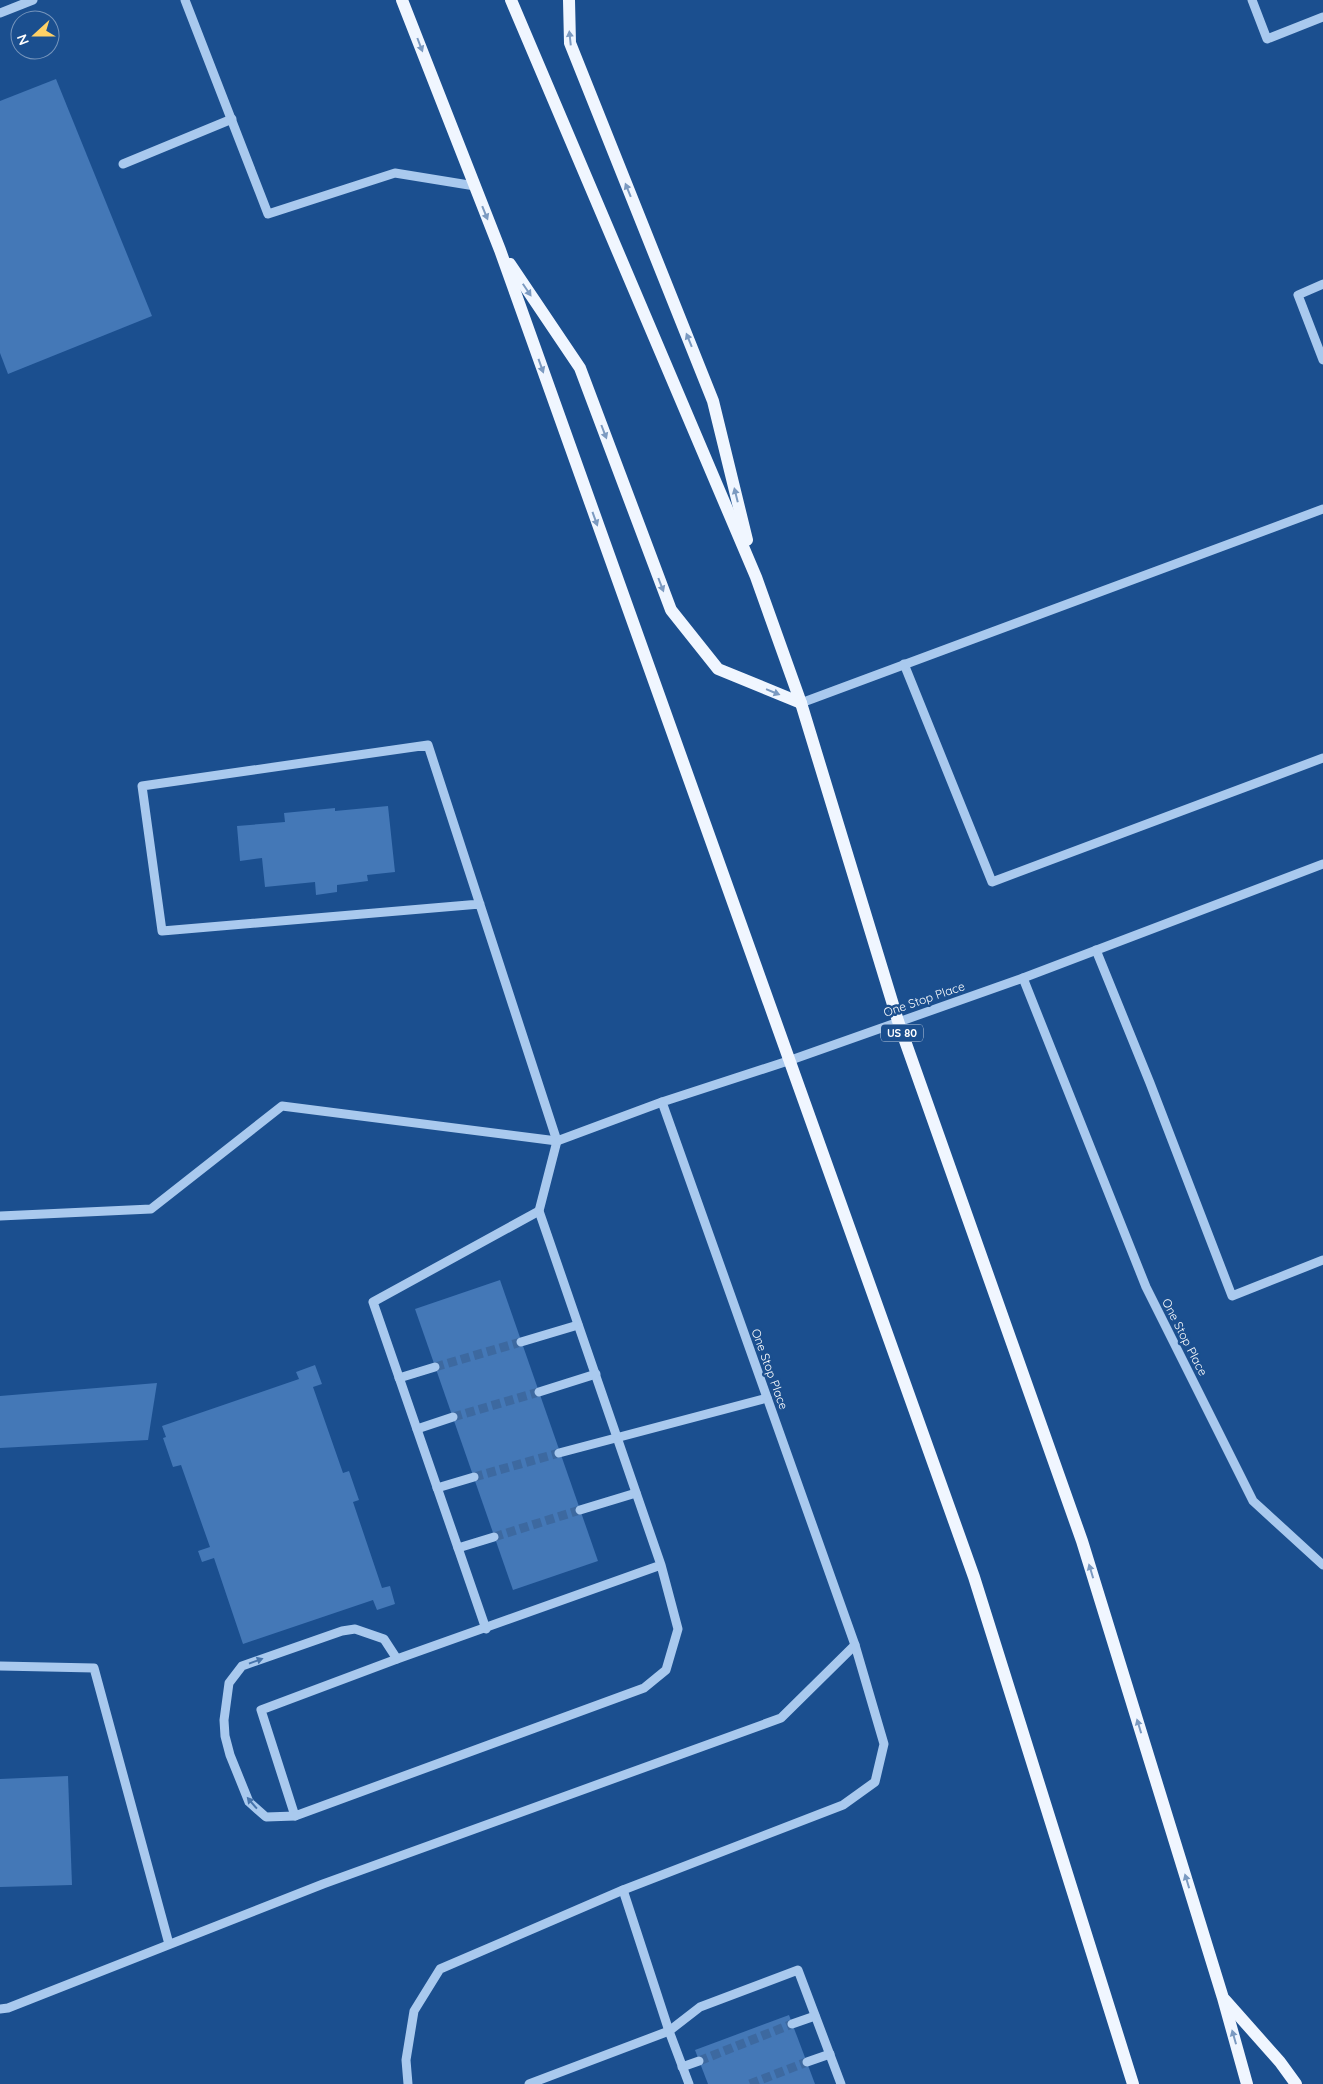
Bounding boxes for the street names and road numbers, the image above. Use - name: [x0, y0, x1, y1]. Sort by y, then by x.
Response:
- street label: One Stop Place: [881, 978, 967, 1020]
- road number: US 80: [881, 1024, 923, 1042]
- street label: One Stop Place: [1159, 1296, 1211, 1378]
- street label: One Stop Place: [748, 1327, 792, 1412]

